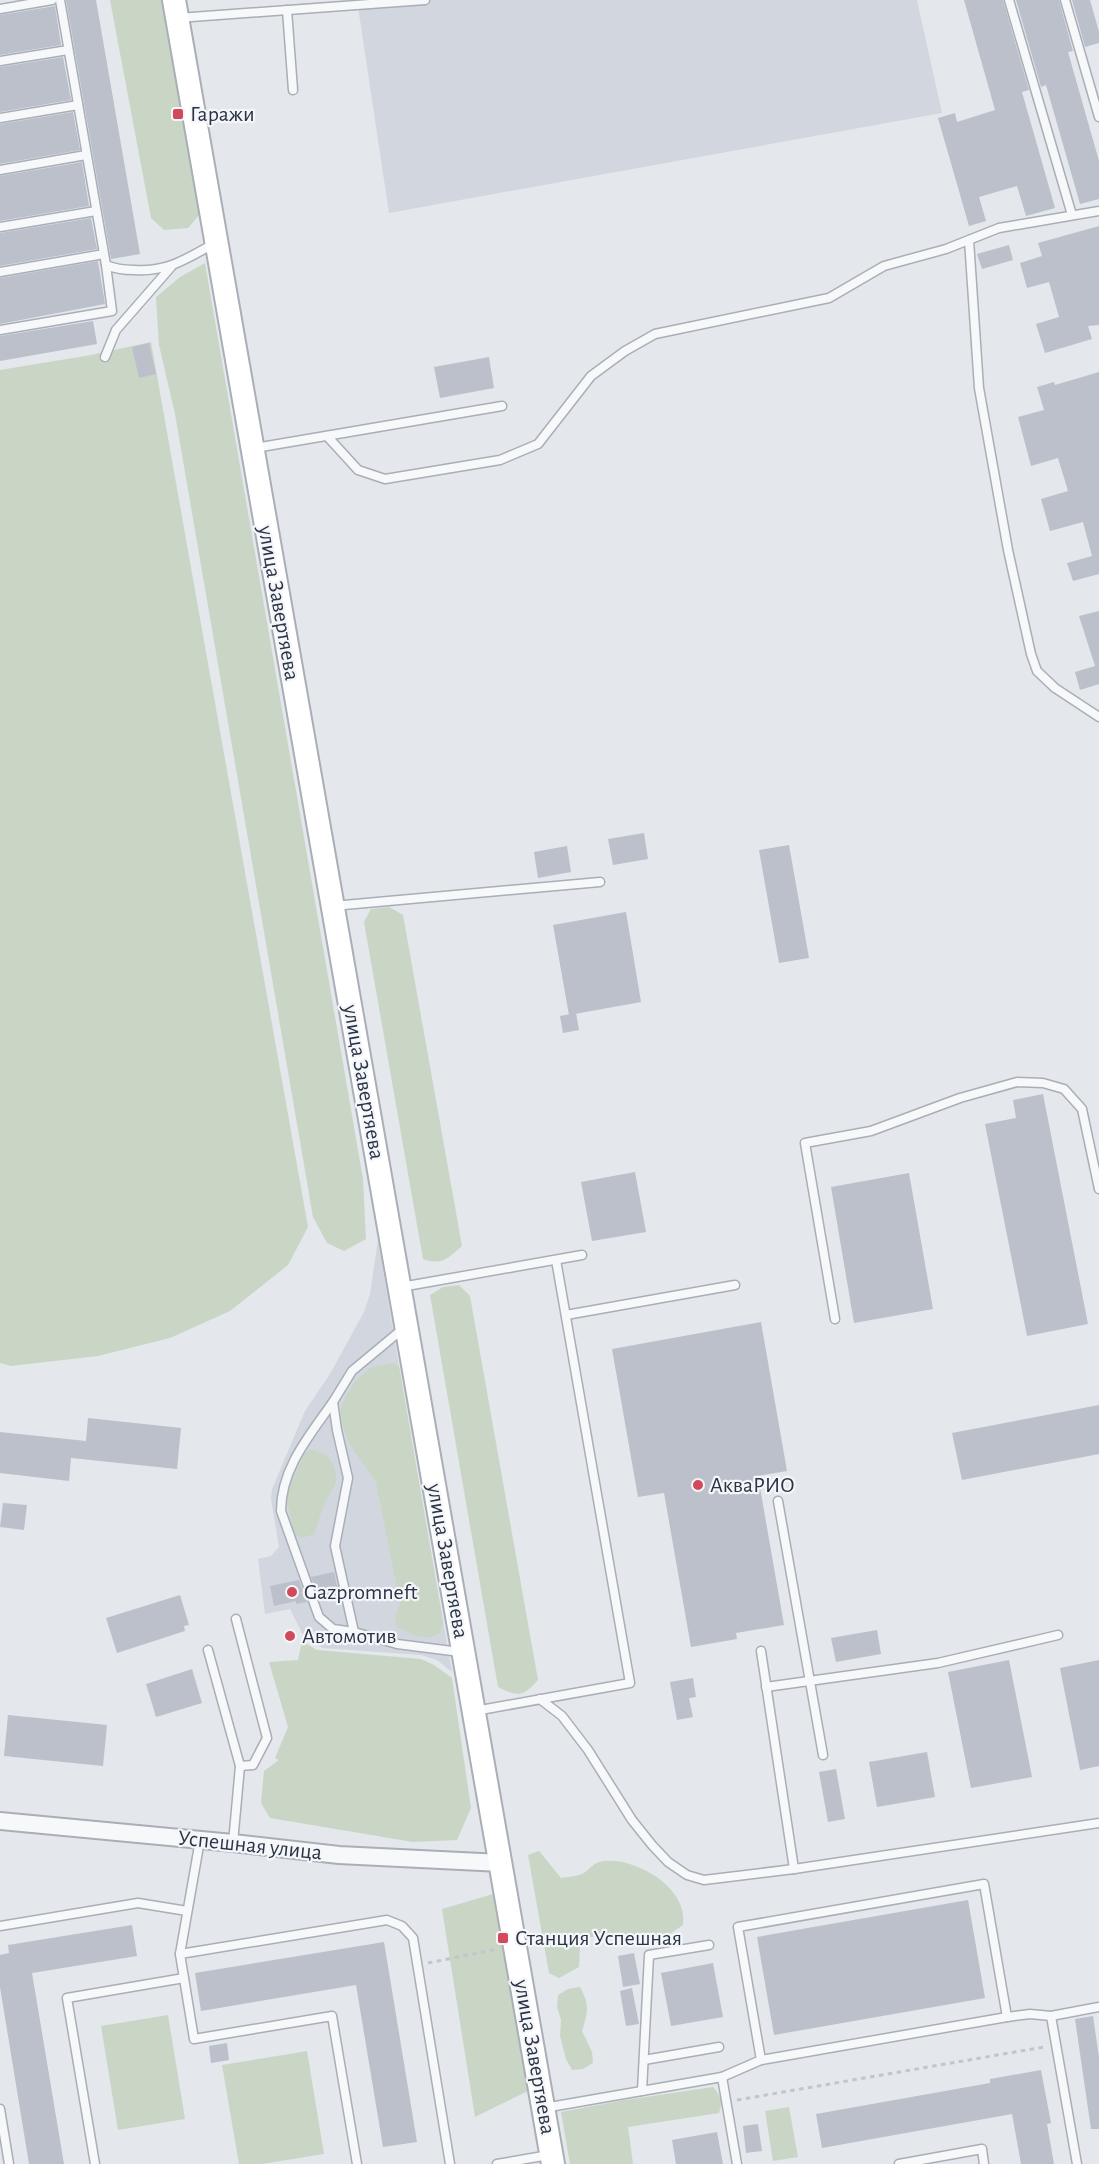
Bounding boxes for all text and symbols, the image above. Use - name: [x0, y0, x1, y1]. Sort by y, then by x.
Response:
- place label: Гаражи: [190, 103, 255, 125]
- marker: Гаражи: [171, 107, 185, 121]
- street label: улица Завертяева: [254, 523, 303, 682]
- street label: улица Завертяева: [339, 1002, 388, 1161]
- place label: АкваРИО: [710, 1474, 795, 1496]
- marker: АкваРИО: [691, 1478, 705, 1492]
- street label: улица Завертяева: [423, 1481, 472, 1640]
- place label: Gazpromneft: [304, 1581, 418, 1603]
- marker: Gazpromneft: [285, 1585, 299, 1599]
- place label: Автомотив: [302, 1625, 397, 1647]
- marker: Автомотив: [283, 1629, 297, 1643]
- street label: Успешная улица: [177, 1826, 323, 1864]
- place label: Станция Успешная: [515, 1927, 682, 1949]
- marker: Станция Успешная: [496, 1931, 510, 1945]
- street label: улица Завертяева: [510, 1977, 559, 2136]

